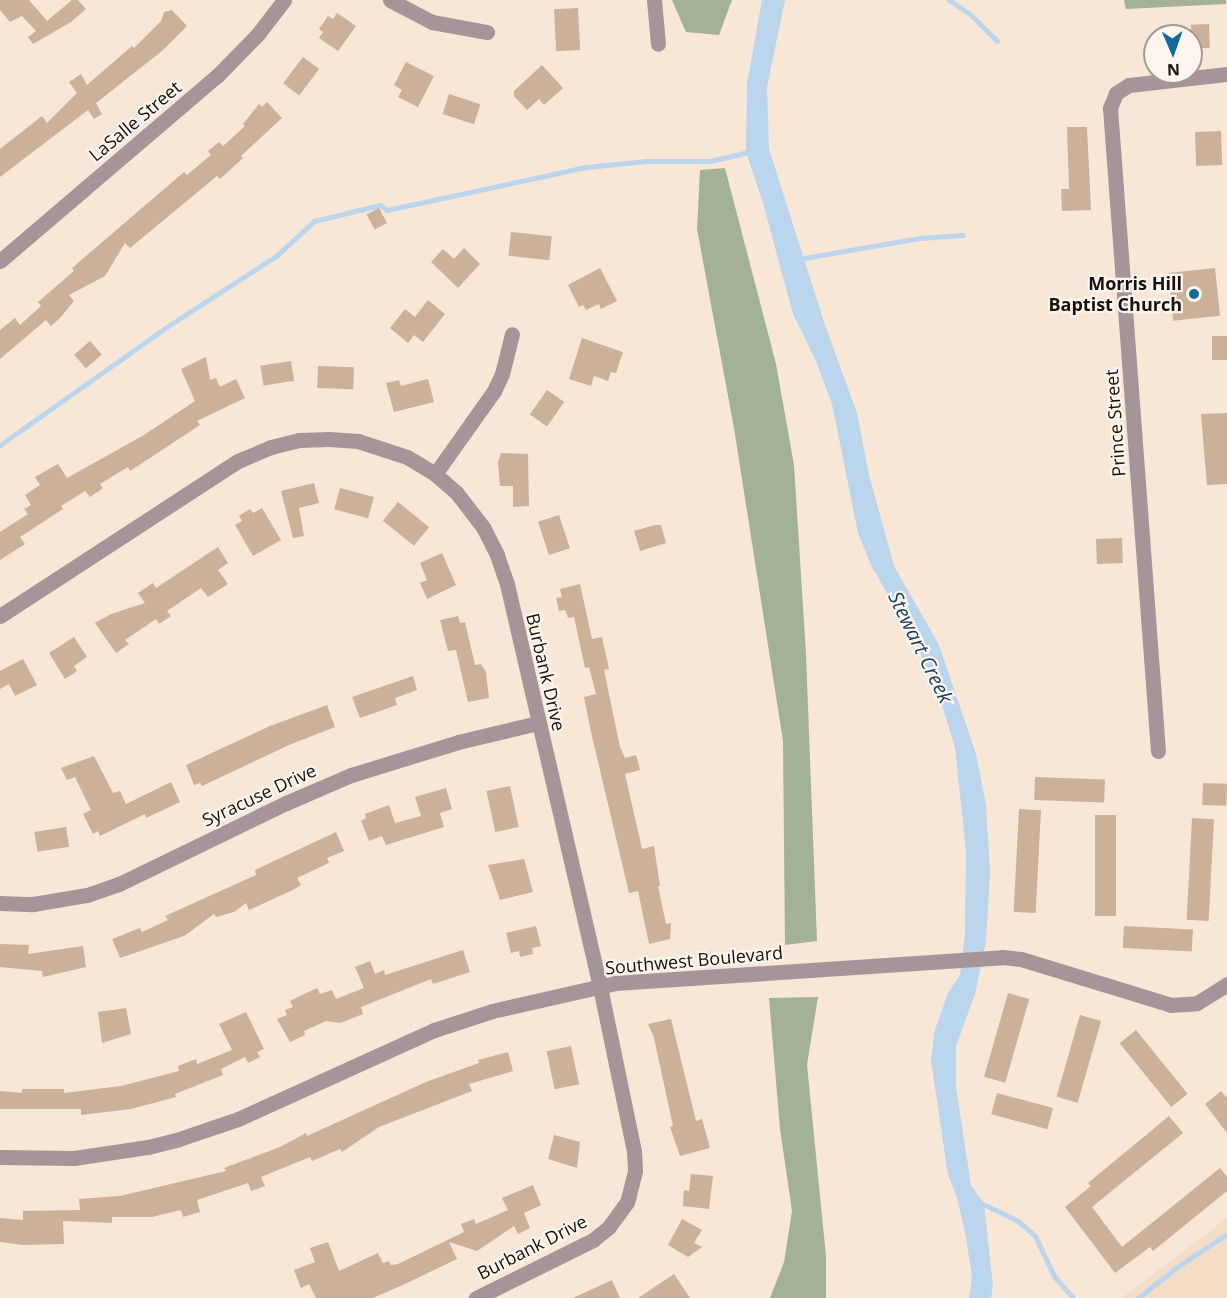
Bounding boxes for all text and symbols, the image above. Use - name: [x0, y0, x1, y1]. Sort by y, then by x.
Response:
- north arrow: [1143, 24, 1203, 84]
- text: N: [1167, 59, 1180, 81]
- street label: LaSalle Street: [85, 76, 185, 166]
- place label: Morris Hill Baptist Church: [1049, 273, 1182, 316]
- marker: Morris Hill Baptist Church: [1187, 287, 1201, 301]
- street label: Prince Street: [1100, 369, 1130, 477]
- water label: Stewart Creek: [884, 587, 958, 707]
- street label: Burbank Drive: [522, 611, 570, 733]
- street label: Syracuse Drive: [199, 759, 319, 831]
- street label: Southwest Boulevard: [604, 941, 784, 979]
- street label: Burbank Drive: [474, 1210, 590, 1284]

